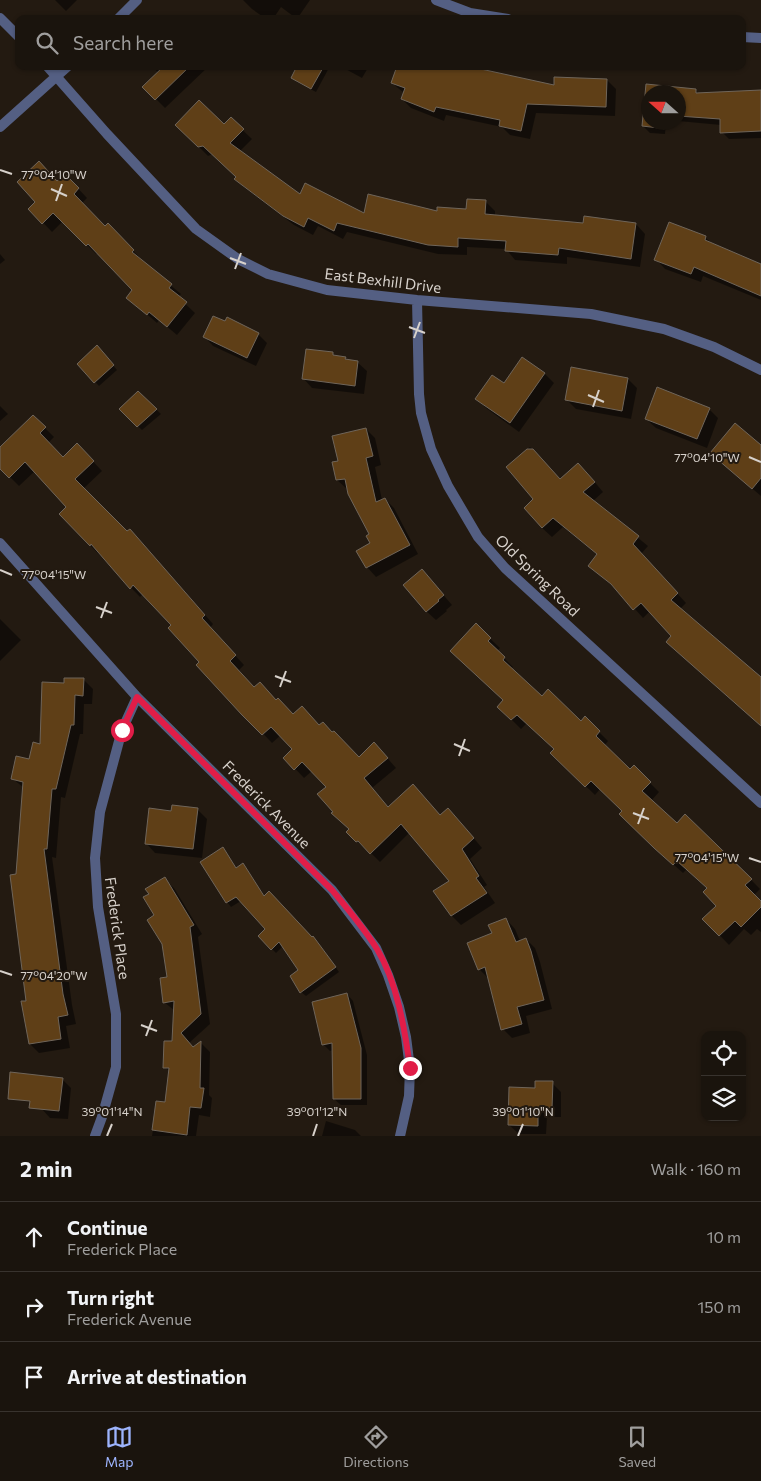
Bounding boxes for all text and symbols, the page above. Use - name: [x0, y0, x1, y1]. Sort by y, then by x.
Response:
- search box: [15, 15, 746, 70]
- icon: search: [33, 29, 61, 57]
- text: Search here: [73, 31, 173, 54]
- north arrow: [641, 85, 686, 130]
- text: 77°04'10"W: [21, 167, 87, 181]
- street label: East Bexhill Drive: [324, 264, 442, 296]
- text: 77°04'10"W: [674, 450, 740, 464]
- street label: Old Spring Road: [492, 530, 584, 620]
- text: 77°04'15"W: [22, 567, 86, 581]
- route start: [111, 719, 134, 742]
- street label: Frederick Avenue: [219, 756, 315, 852]
- text: 77°04'15"W: [675, 850, 739, 864]
- street label: Frederick Place: [102, 876, 134, 980]
- text: 77°04'20"W: [20, 968, 88, 982]
- map controls: [701, 1031, 746, 1121]
- button: locate: [701, 1031, 746, 1076]
- route end: [399, 1057, 422, 1080]
- button: layers: [701, 1076, 746, 1121]
- text: 39°01'14"N: [82, 1104, 142, 1118]
- text: 39°01'12"N: [287, 1104, 347, 1118]
- text: 39°01'10"N: [492, 1104, 554, 1118]
- text: 2 min: [20, 1156, 72, 1181]
- text: Walk · 160 m: [651, 1159, 741, 1178]
- text: Continue: [67, 1216, 147, 1239]
- icon: ahead: [20, 1223, 48, 1251]
- text: 10 m: [707, 1227, 741, 1246]
- text: Frederick Place: [67, 1239, 177, 1258]
- text: Turn right: [67, 1286, 154, 1309]
- icon: right: [20, 1293, 48, 1321]
- text: 150 m: [698, 1297, 741, 1316]
- text: Frederick Avenue: [67, 1309, 192, 1328]
- icon: arrive: [20, 1363, 48, 1391]
- text: Arrive at destination: [67, 1365, 247, 1388]
- tab: Map: [105, 1423, 134, 1470]
- tab: Directions: [343, 1423, 409, 1470]
- tab: Saved: [618, 1423, 656, 1470]

